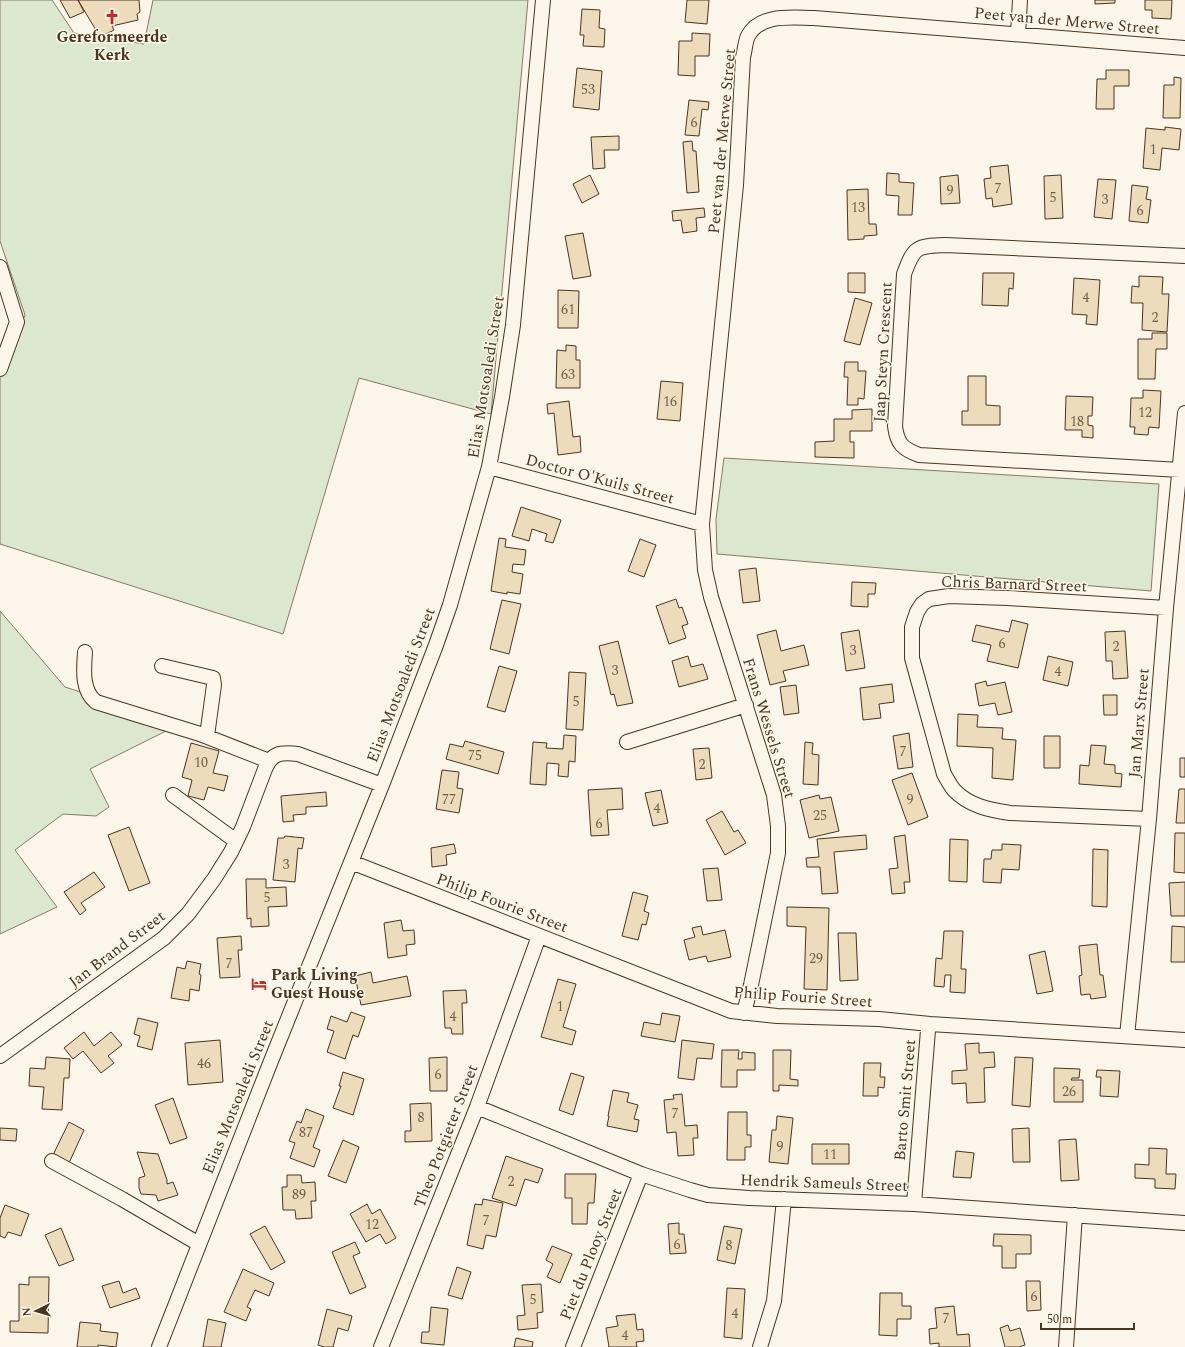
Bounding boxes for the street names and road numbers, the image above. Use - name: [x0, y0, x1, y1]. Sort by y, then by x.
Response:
- street label: Peet van der Merwe Street: [973, 1, 1161, 41]
- street label: Peet van der Merwe Street: [702, 47, 742, 235]
- street label: Jaap Steyn Crescent: [867, 281, 899, 423]
- street label: Elias Motsoaledi Street: [461, 294, 511, 460]
- street label: Doctor O'Kuils Street: [523, 448, 677, 510]
- street label: Chris Barnard Street: [941, 569, 1088, 599]
- street label: Elias Motsoaledi Street: [360, 604, 442, 766]
- street label: Frans Wessels Street: [736, 655, 802, 802]
- street label: Jan Marx Street: [1122, 667, 1156, 779]
- street label: Philip Fourie Street: [433, 867, 572, 939]
- street label: Jan Brand Street: [63, 904, 171, 993]
- street label: Philip Fourie Street: [733, 980, 874, 1014]
- street label: Elias Motsoaledi Street: [196, 1016, 280, 1178]
- street label: Barto Smit Street: [888, 1038, 922, 1162]
- street label: Theo Potgieter Street: [408, 1060, 485, 1211]
- street label: Hendrik Sameuls Street: [740, 1168, 909, 1198]
- street label: Piet du Plooy Street: [554, 1184, 629, 1324]

